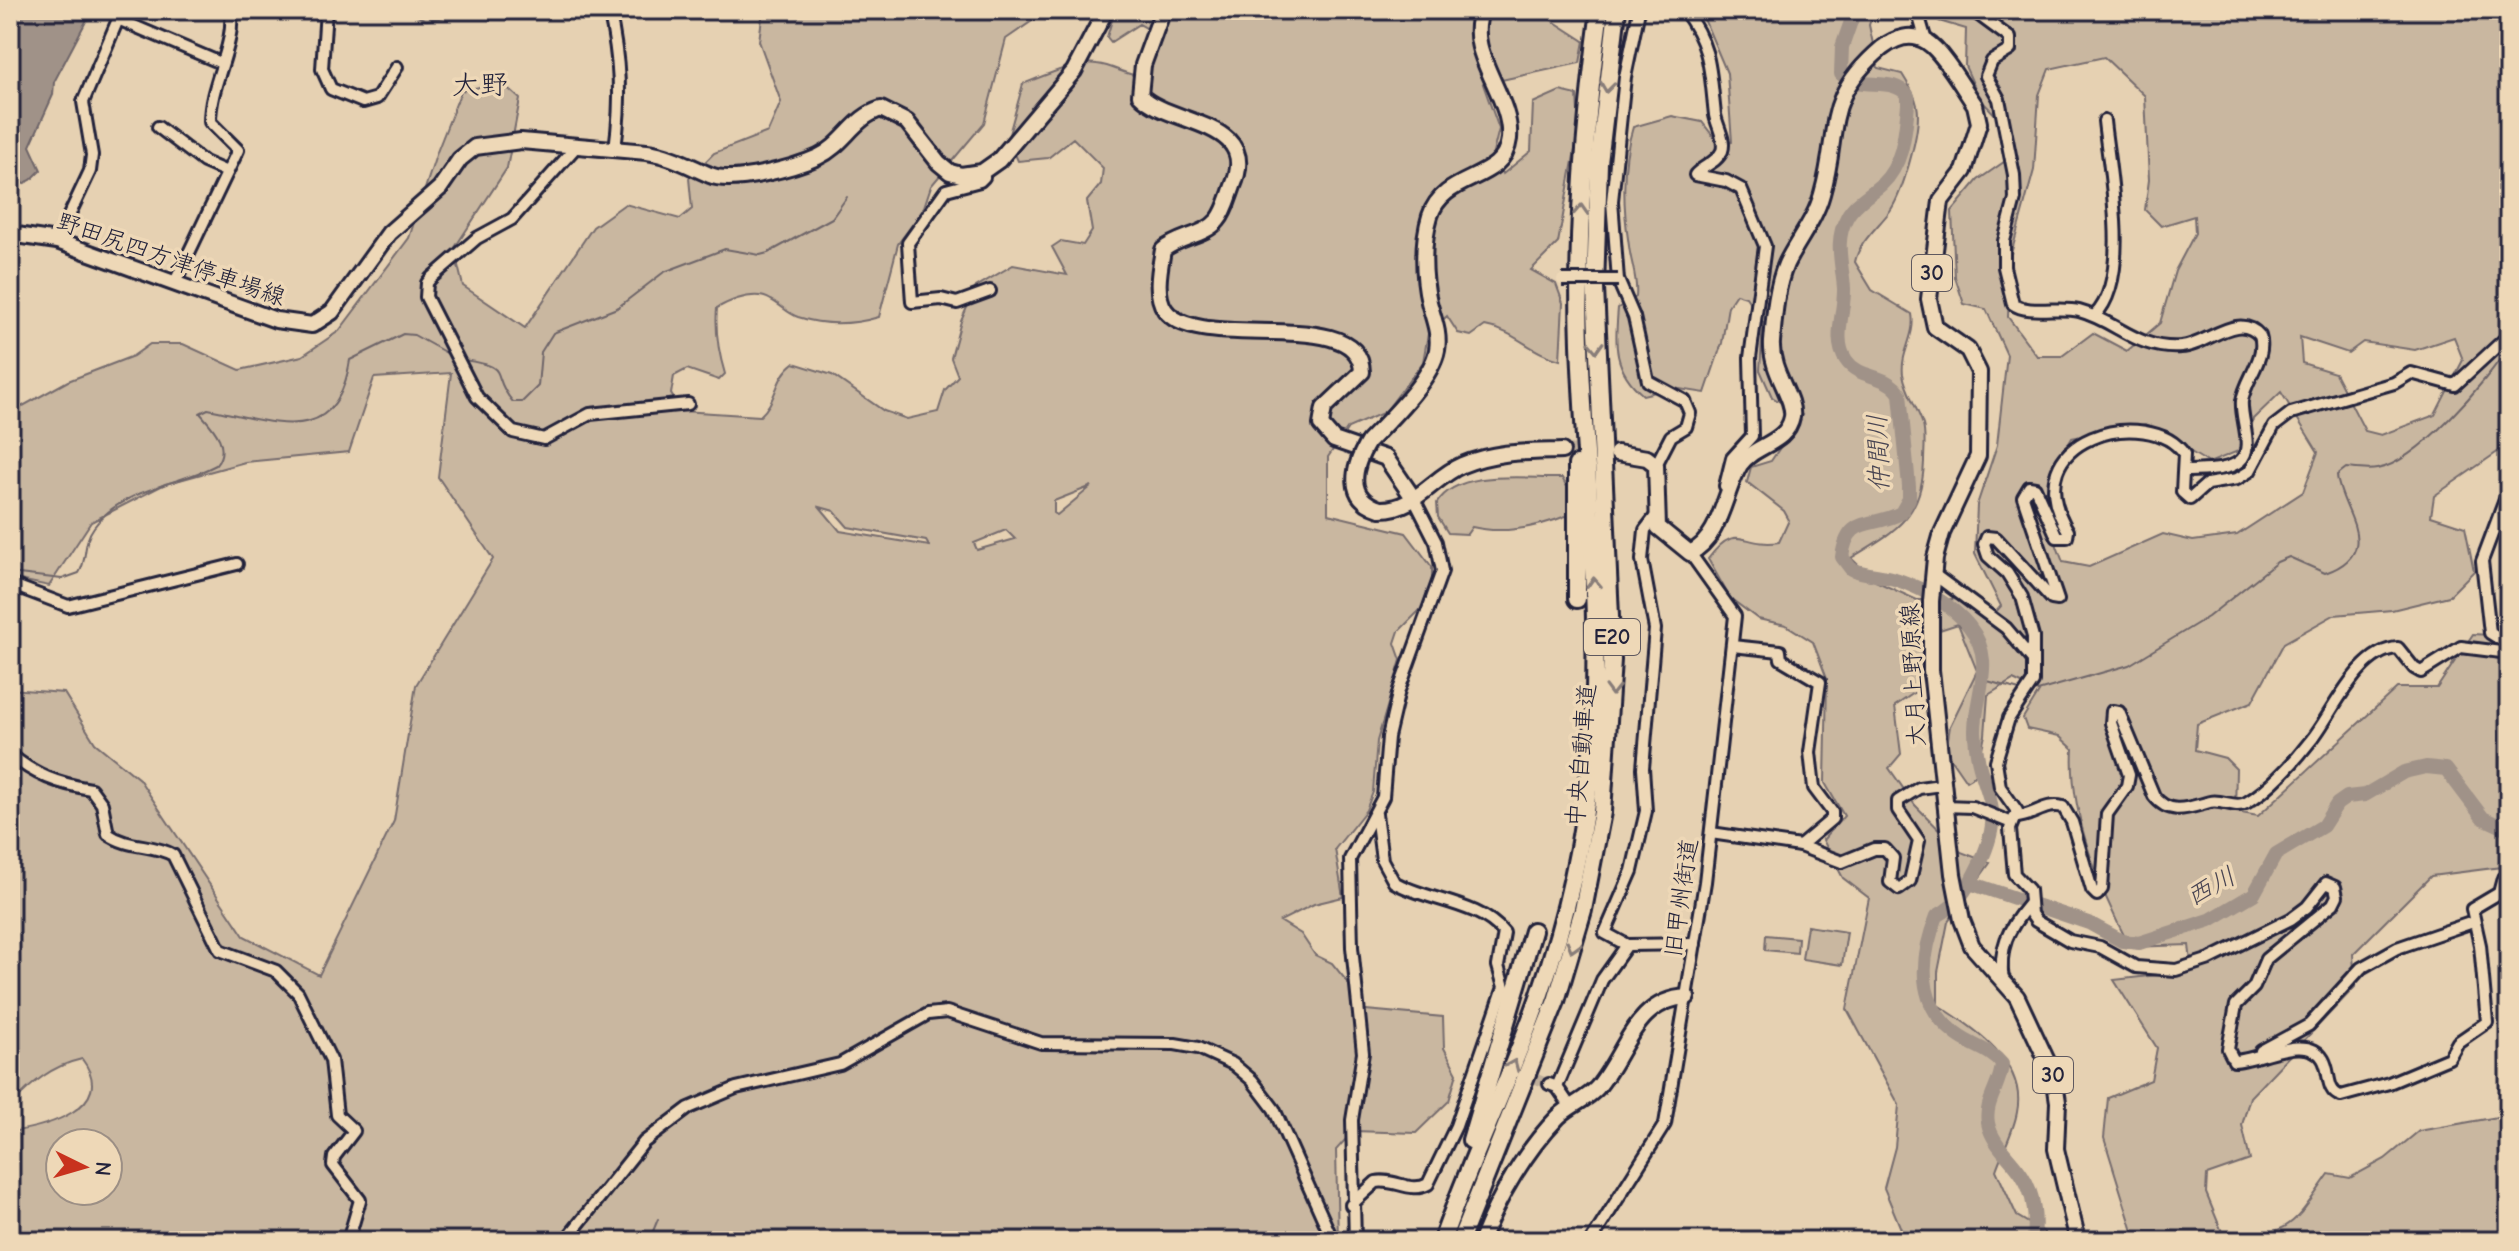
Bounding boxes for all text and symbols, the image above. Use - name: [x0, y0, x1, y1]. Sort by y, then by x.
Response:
- district label: 大野: [452, 69, 508, 101]
- one-way arrow: [1598, 81, 1615, 94]
- one-way arrow: [1572, 203, 1589, 216]
- street label: 野田尻四方津停車場線: [53, 207, 289, 311]
- road number: 30: [1912, 255, 1952, 291]
- one-way arrow: [1588, 341, 1605, 354]
- water label: 仲間川: [1863, 413, 1895, 493]
- one-way arrow: [1585, 576, 1602, 589]
- street label: 大月上野原線: [1895, 602, 1931, 748]
- road number: E20: [1584, 619, 1640, 655]
- street label: 中央自動車道: [1561, 682, 1601, 828]
- one-way arrow: [1603, 684, 1620, 697]
- street label: 旧甲州街道: [1659, 837, 1703, 959]
- water label: 西川: [2181, 861, 2241, 913]
- one-way arrow: [1566, 939, 1582, 953]
- road number: 30: [2033, 1057, 2073, 1093]
- one-way arrow: [1503, 1058, 1519, 1073]
- north arrow: [44, 1127, 124, 1207]
- text: N: [89, 1160, 117, 1177]

